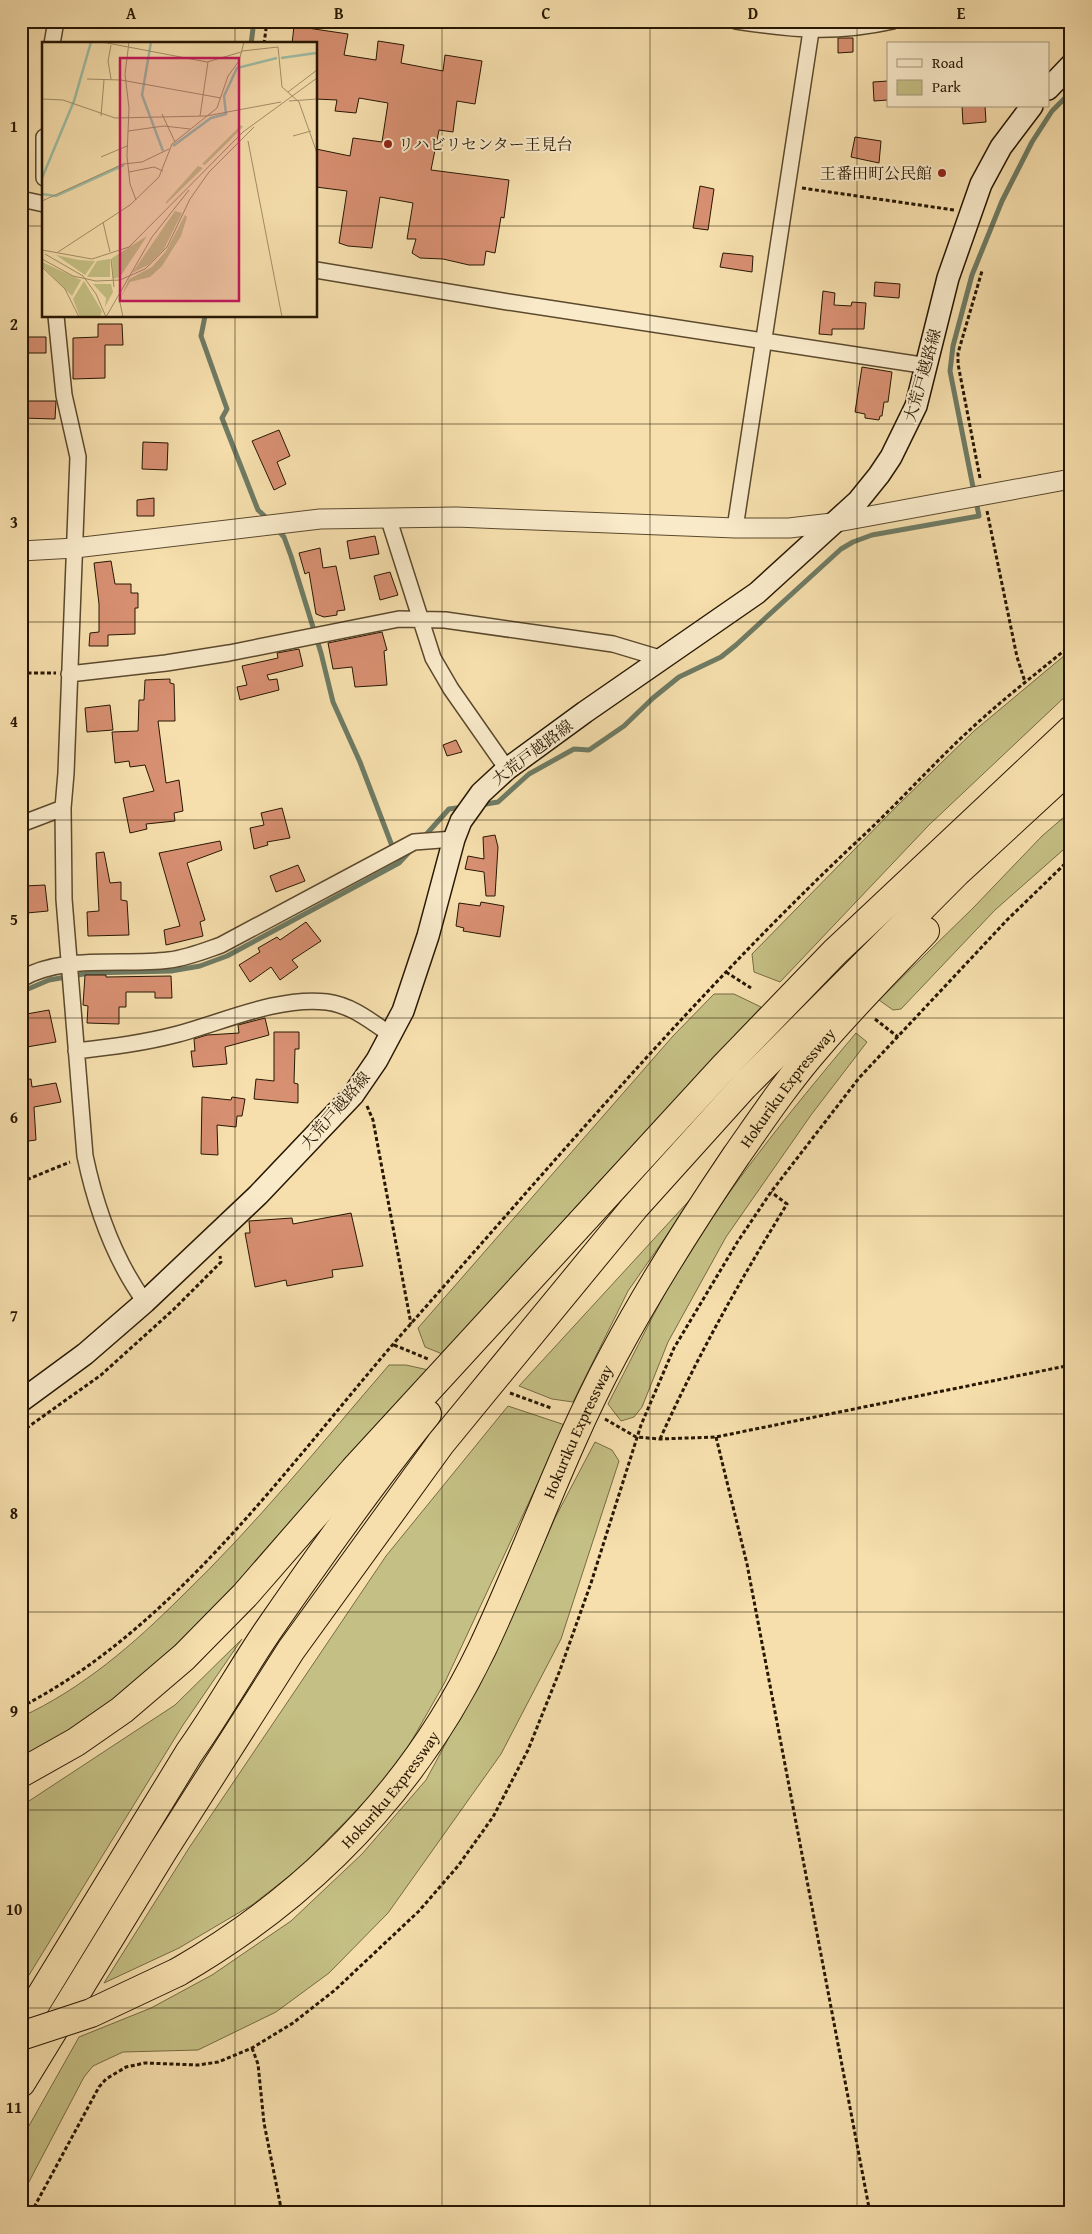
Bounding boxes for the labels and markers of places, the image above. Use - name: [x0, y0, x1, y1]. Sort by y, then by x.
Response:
- place label: リハビリセンター王見台: [398, 132, 573, 156]
- marker: リハビリセンター王見台: [382, 138, 394, 150]
- place label: 王番田町公民館: [820, 161, 932, 185]
- marker: 王番田町公民館: [936, 167, 948, 179]

